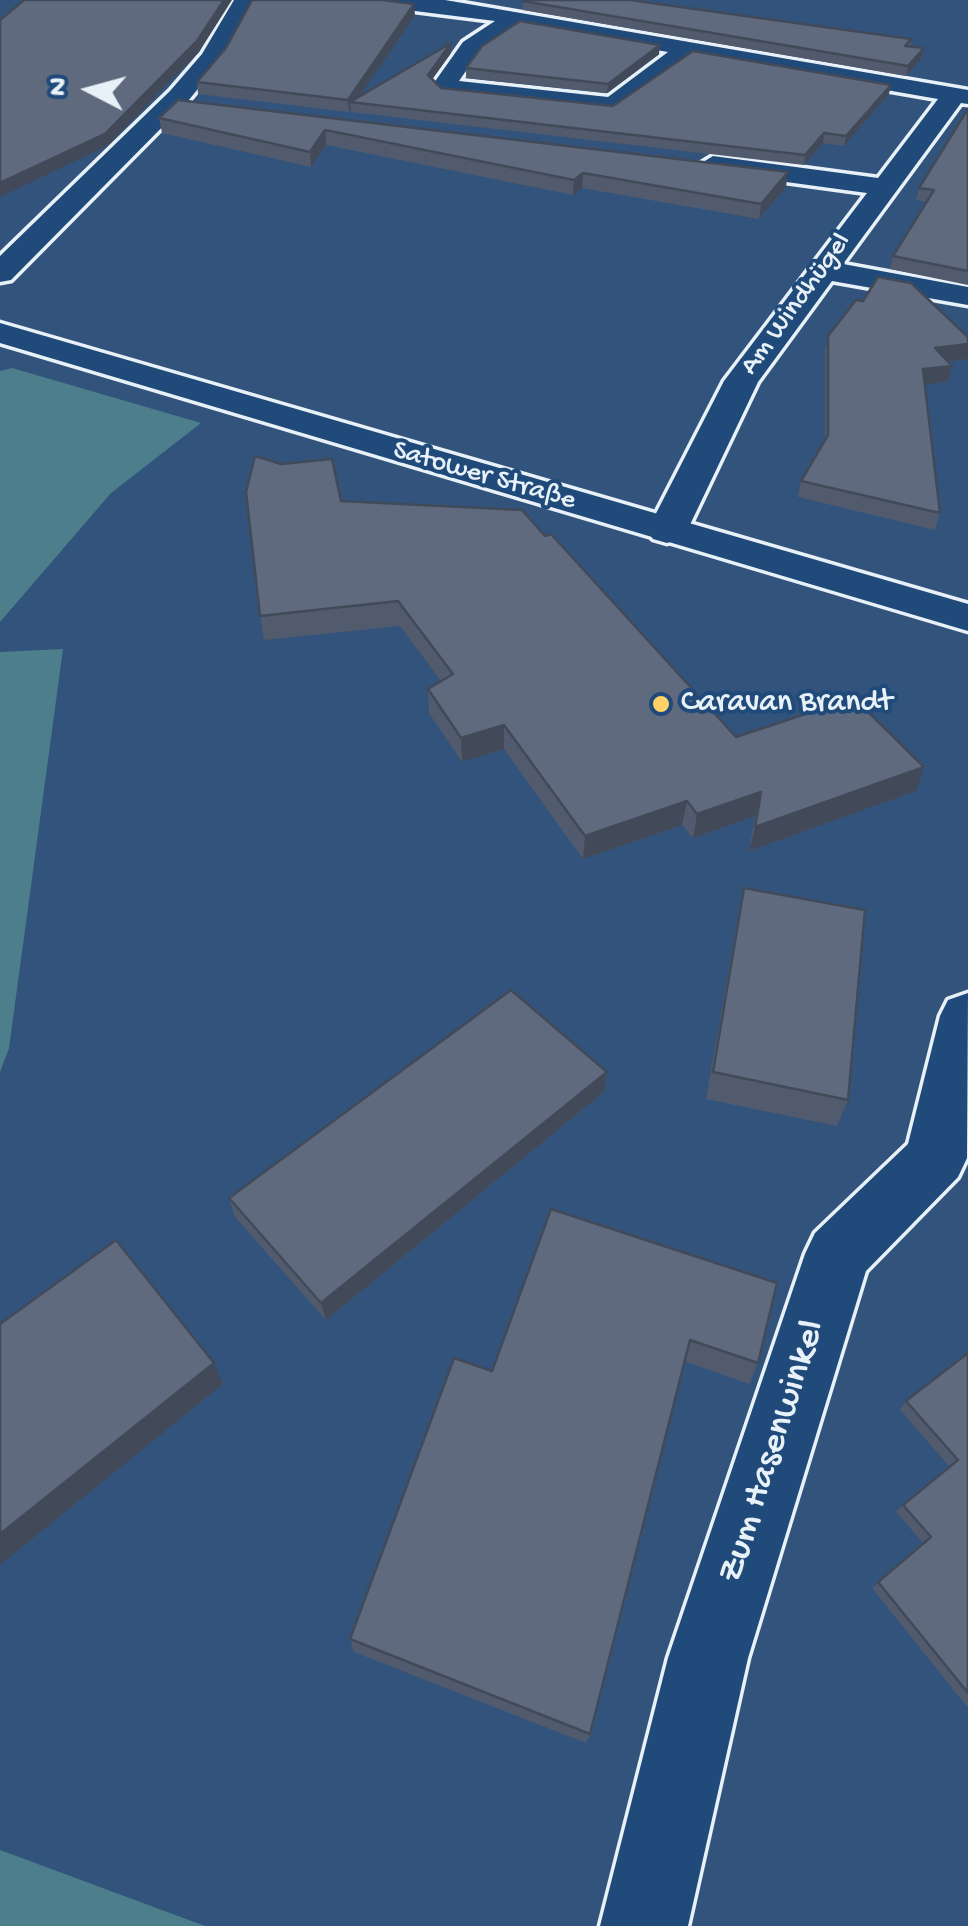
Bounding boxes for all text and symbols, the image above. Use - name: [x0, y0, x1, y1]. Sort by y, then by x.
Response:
- north arrow: [40, 40, 140, 140]
- text: N: [42, 76, 77, 98]
- street label: Am Windhügel: [734, 227, 860, 383]
- street label: Satower Straße: [389, 435, 579, 519]
- place label: Caravan Brandt: [681, 685, 892, 723]
- marker: Caravan Brandt: [650, 693, 672, 715]
- street label: Zum Hasenwinkel: [710, 1315, 838, 1589]

